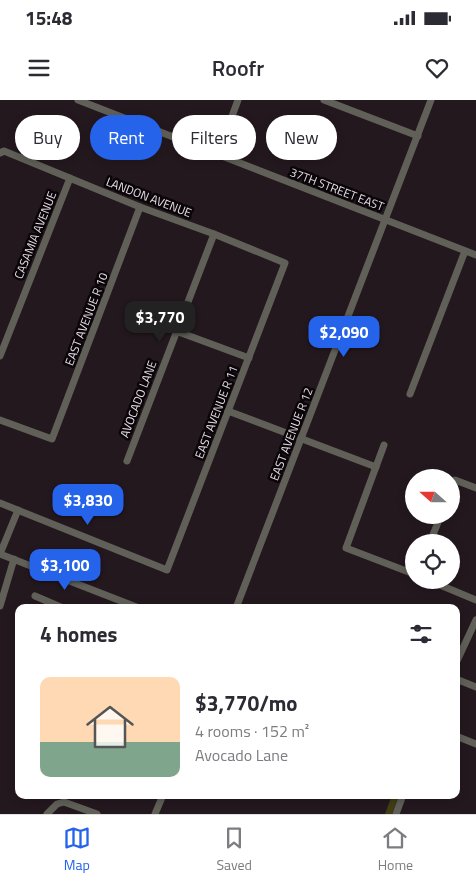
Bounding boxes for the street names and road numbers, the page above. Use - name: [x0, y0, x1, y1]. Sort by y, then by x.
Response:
- street label: 37TH STREET EAST: [287, 162, 387, 216]
- street label: LANDON AVENUE: [103, 172, 195, 222]
- street label: CASAMIA AVENUE: [9, 188, 61, 282]
- street label: EAST AVENUE R 10: [60, 270, 113, 368]
- street label: AVOCADO LANE: [115, 357, 162, 440]
- street label: EAST AVENUE R 11: [190, 363, 242, 461]
- street label: EAST AVENUE R 12: [265, 385, 317, 483]

